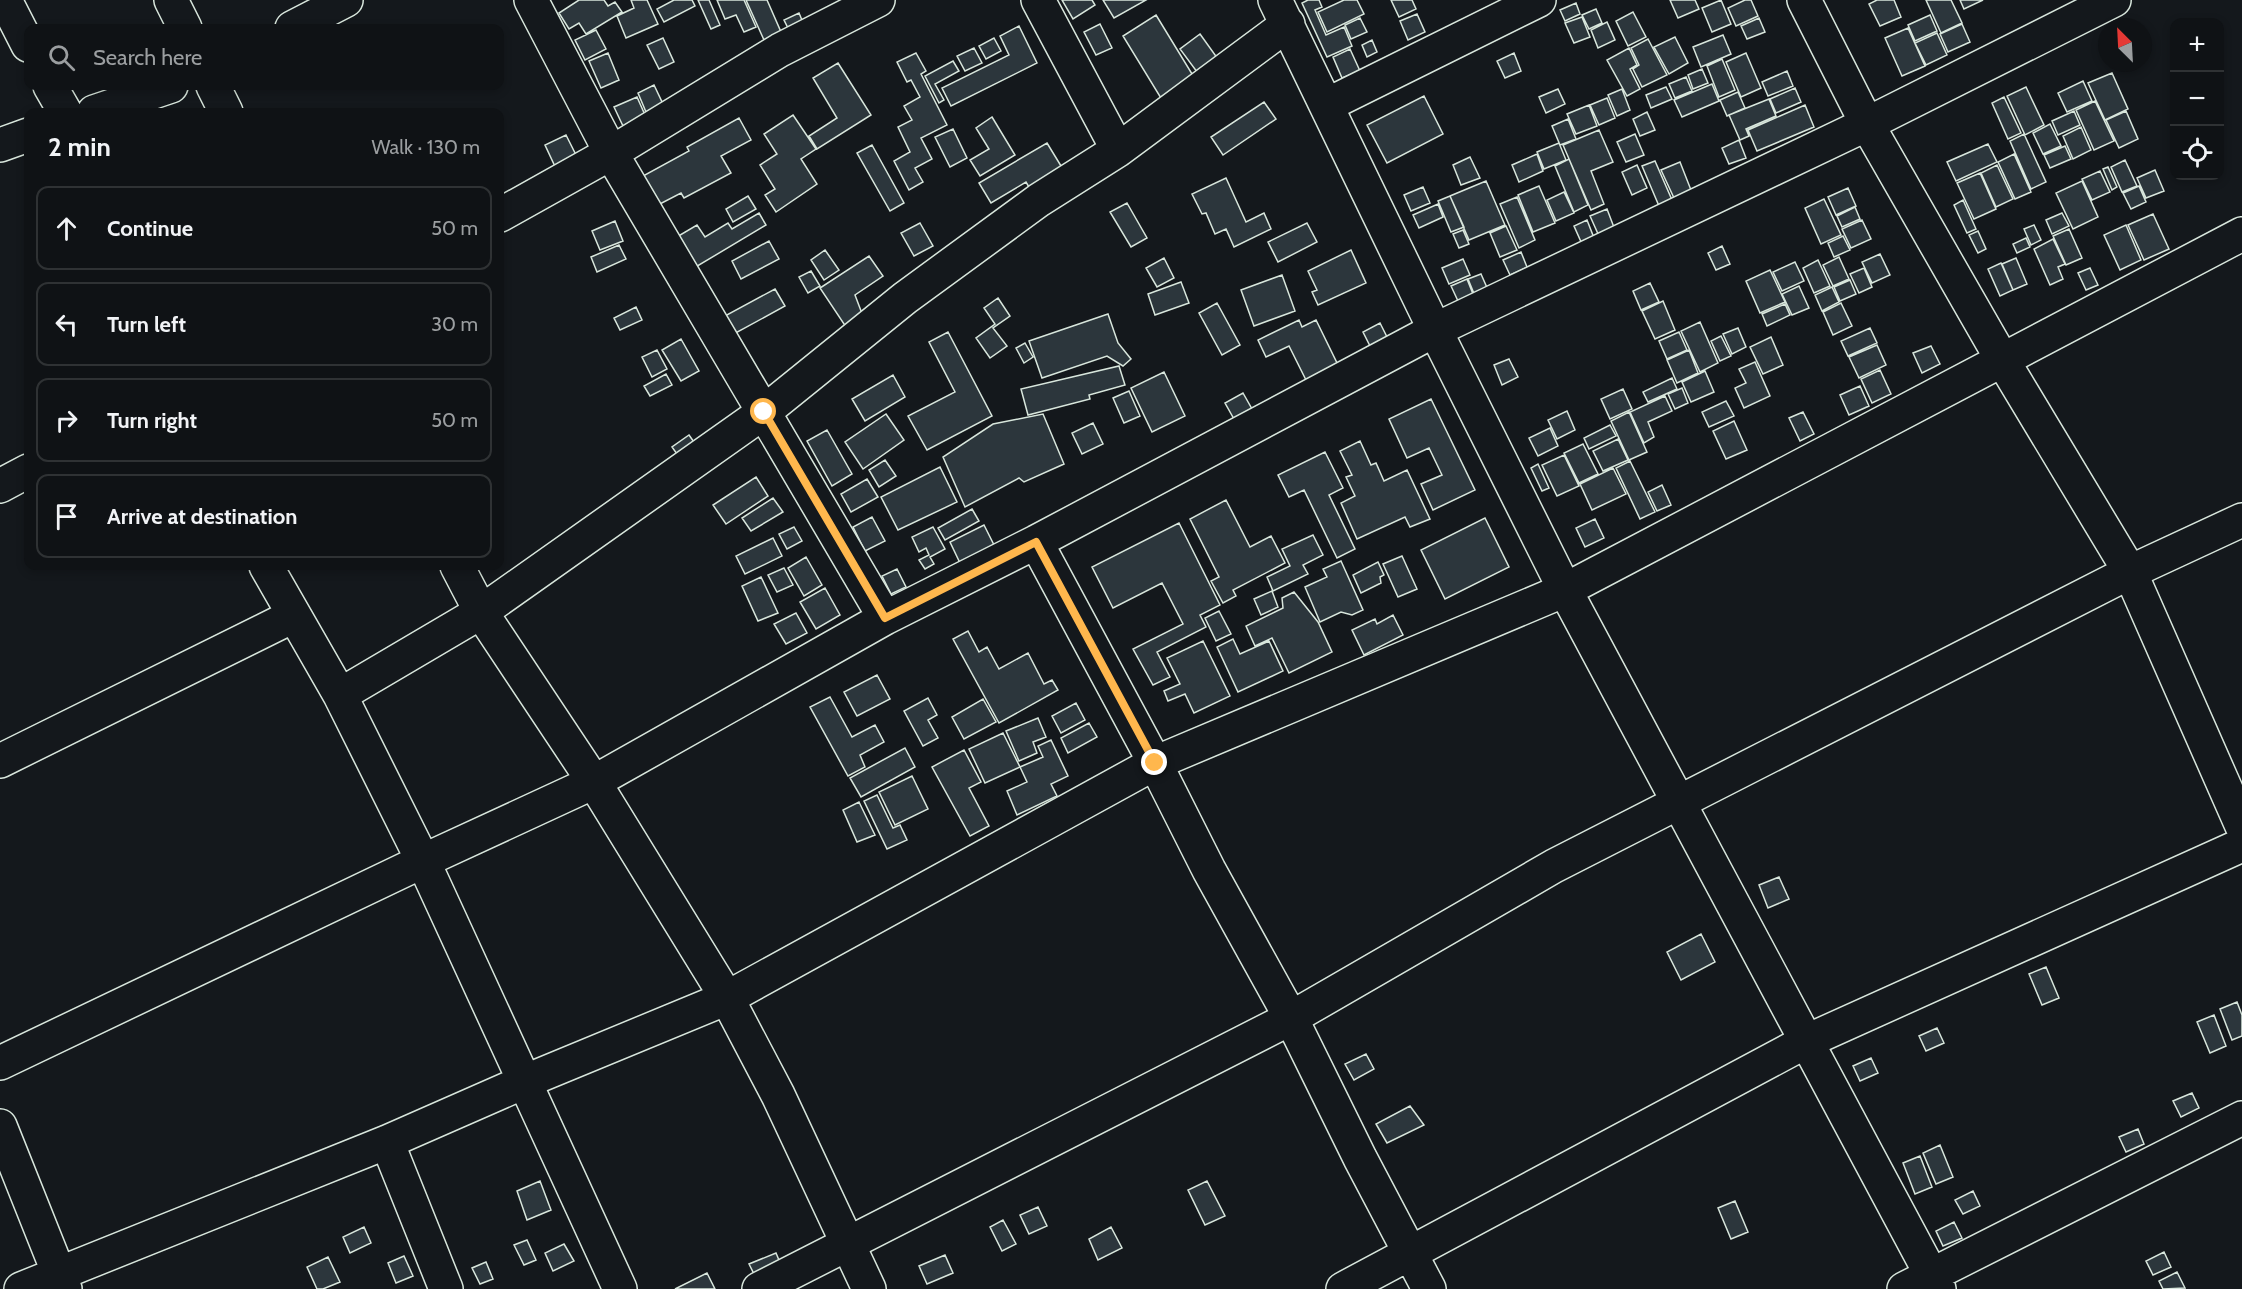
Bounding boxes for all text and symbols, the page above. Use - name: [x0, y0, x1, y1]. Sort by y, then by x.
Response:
- north arrow: [2098, 18, 2152, 72]
- map controls: [2170, 18, 2224, 180]
- button: +: [2170, 18, 2224, 72]
- search box: [24, 24, 504, 90]
- icon: search: [45, 41, 78, 74]
- text: Search here: [93, 44, 202, 71]
- button: −: [2170, 72, 2224, 126]
- button: locate: [2170, 126, 2224, 180]
- text: 2 min: [48, 131, 111, 163]
- text: Walk · 130 m: [372, 135, 480, 159]
- icon: ahead: [50, 212, 83, 245]
- text: Continue: [107, 215, 193, 242]
- text: 50 m: [431, 216, 478, 240]
- icon: left: [50, 308, 83, 341]
- text: Turn left: [107, 311, 186, 338]
- text: 30 m: [431, 312, 478, 336]
- route start: [750, 398, 776, 424]
- icon: right: [50, 404, 83, 437]
- text: Turn right: [107, 407, 197, 434]
- text: 50 m: [431, 408, 478, 432]
- icon: arrive: [50, 500, 83, 533]
- text: Arrive at destination: [107, 503, 297, 530]
- route end: [1141, 749, 1167, 775]

